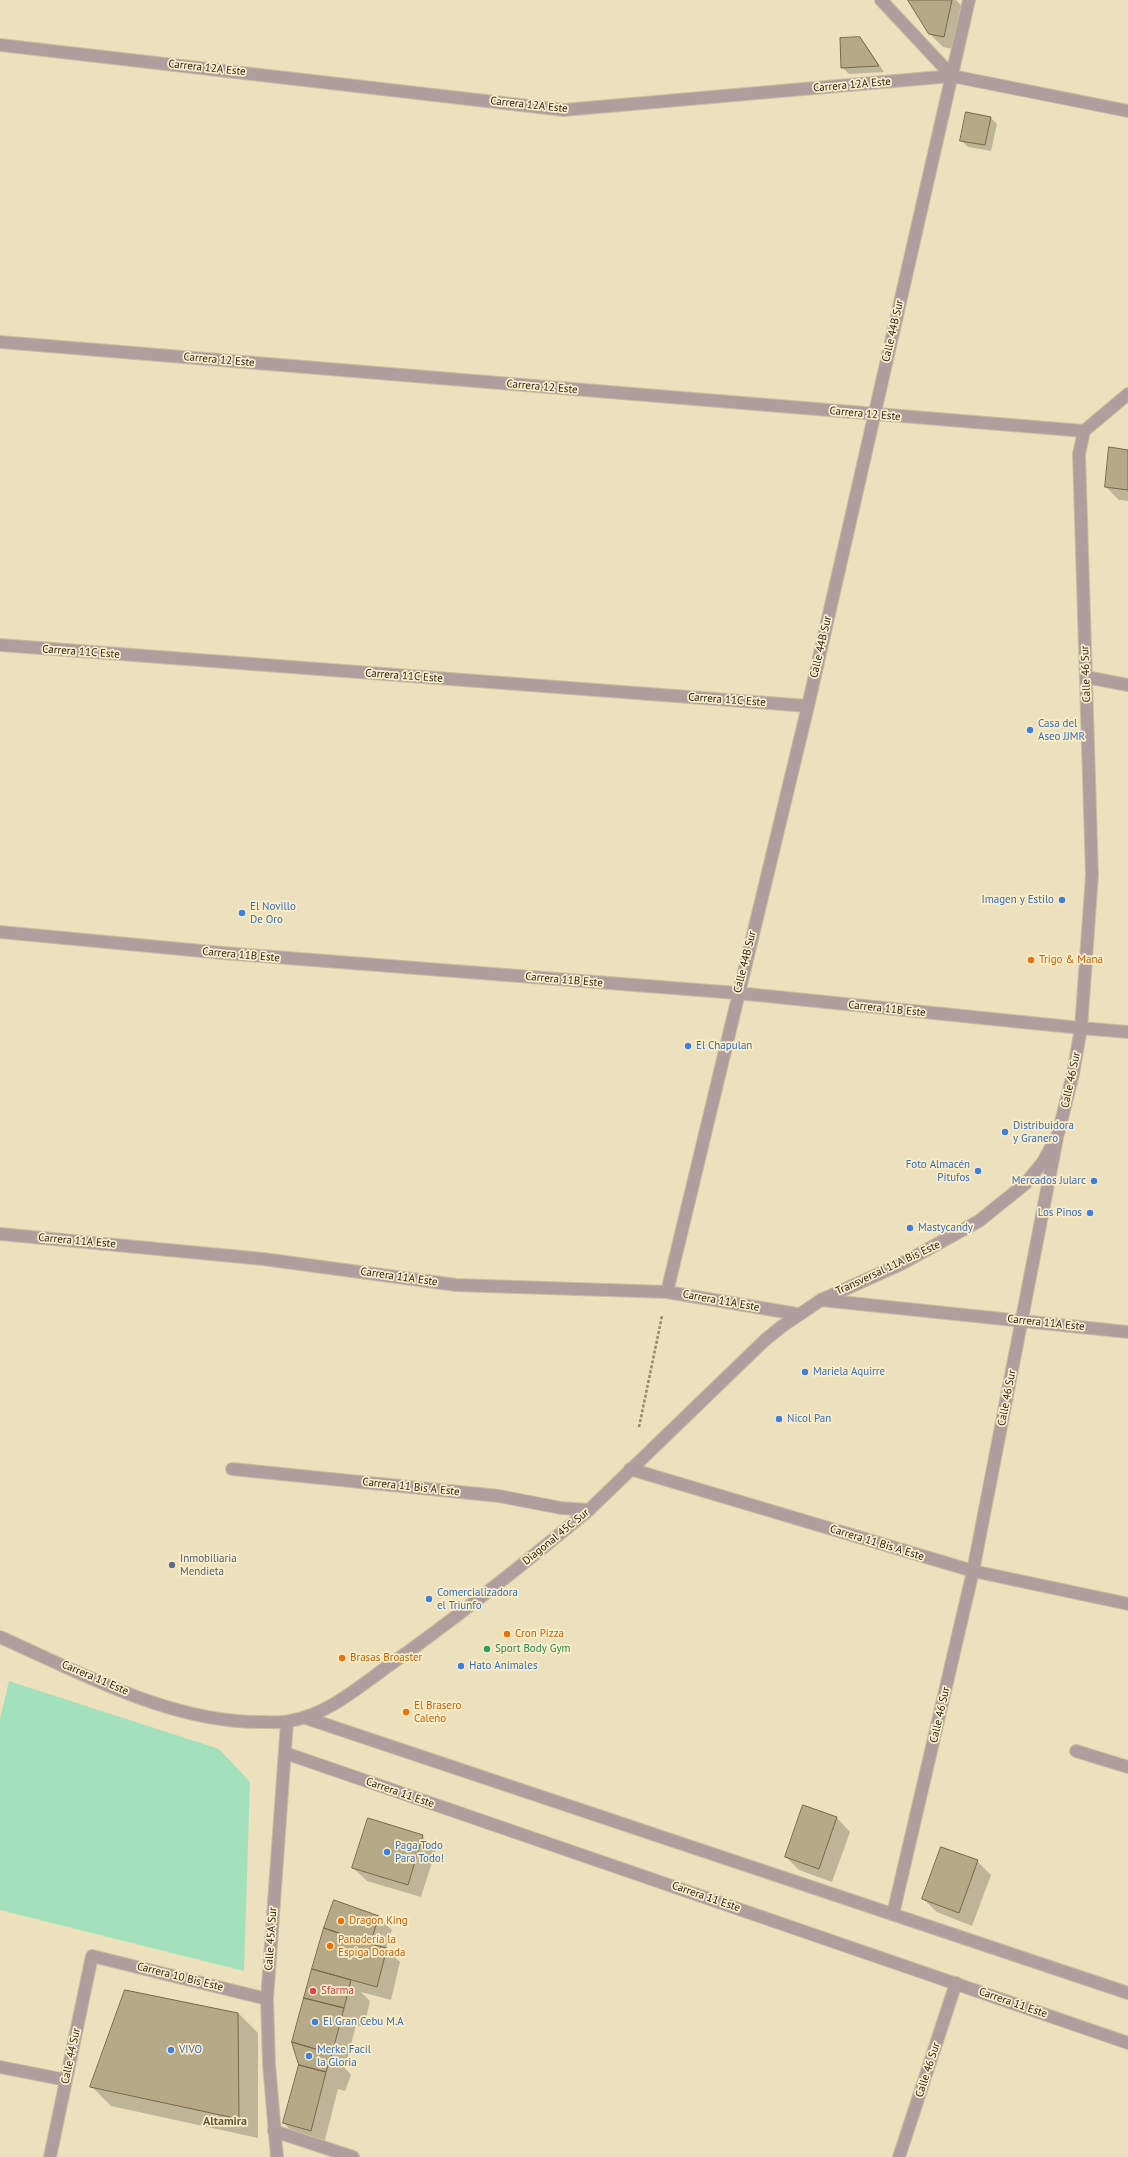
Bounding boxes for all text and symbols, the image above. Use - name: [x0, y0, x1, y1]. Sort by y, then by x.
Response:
- street label: Carrera 12A Este: [168, 57, 246, 79]
- street label: Carrera 12A Este: [813, 75, 891, 95]
- street label: Carrera 12A Este: [490, 94, 568, 116]
- street label: Calle 44B Sur: [879, 299, 907, 363]
- street label: Carrera 12 Este: [183, 350, 255, 370]
- street label: Carrera 12 Este: [506, 377, 578, 397]
- street label: Carrera 12 Este: [829, 404, 901, 424]
- street label: Calle 44B Sur: [807, 615, 835, 679]
- street label: Carrera 11C Este: [42, 643, 120, 661]
- street label: Calle 46 Sur: [1078, 645, 1094, 703]
- street label: Carrera 11C Este: [365, 667, 443, 685]
- street label: Carrera 11C Este: [688, 691, 766, 709]
- place label: Casa del Aseo JJMR: [1038, 717, 1085, 743]
- marker: Casa del Aseo JJMR: [1025, 725, 1035, 735]
- place label: Imagen y Estilo: [982, 893, 1054, 907]
- marker: Imagen y Estilo: [1057, 895, 1067, 905]
- place label: El Novillo De Oro: [250, 900, 296, 926]
- marker: El Novillo De Oro: [237, 908, 247, 918]
- street label: Calle 44B Sur: [731, 930, 759, 994]
- street label: Carrera 11B Este: [202, 945, 280, 965]
- place label: Trigo & Mana: [1039, 953, 1103, 967]
- marker: Trigo & Mana: [1026, 955, 1036, 965]
- street label: Carrera 11B Este: [525, 970, 603, 990]
- street label: Carrera 11B Este: [848, 998, 926, 1020]
- place label: El Chapulan: [696, 1039, 752, 1053]
- marker: El Chapulan: [683, 1041, 693, 1051]
- street label: Calle 46 Sur: [1059, 1051, 1083, 1109]
- place label: Distribuidora y Granero: [1013, 1119, 1074, 1145]
- marker: Distribuidora y Granero: [1000, 1127, 1010, 1137]
- place label: Foto Almacén Pitufos: [906, 1158, 970, 1184]
- marker: Foto Almacén Pitufos: [973, 1166, 983, 1176]
- place label: Mercados Jularc: [1012, 1174, 1086, 1188]
- marker: Mercados Jularc: [1089, 1176, 1099, 1186]
- place label: Los Pinos: [1038, 1206, 1082, 1220]
- marker: Los Pinos: [1085, 1208, 1095, 1218]
- place label: Mastycandy: [918, 1221, 973, 1235]
- marker: Mastycandy: [905, 1223, 915, 1233]
- street label: Carrera 11A Este: [38, 1231, 116, 1251]
- street label: Transversal 11A Bis Este: [834, 1238, 942, 1298]
- street label: Carrera 11A Este: [360, 1265, 438, 1289]
- street label: Carrera 11A Este: [682, 1288, 760, 1314]
- street label: Carrera 11A Este: [1007, 1312, 1085, 1334]
- place label: Mariela Aquirre: [813, 1365, 885, 1379]
- marker: Mariela Aquirre: [800, 1367, 810, 1377]
- street label: Calle 46 Sur: [995, 1369, 1019, 1427]
- place label: Nicol Pan: [787, 1412, 831, 1426]
- marker: Nicol Pan: [774, 1414, 784, 1424]
- street label: Carrera 11 Bis A Este: [362, 1475, 460, 1499]
- street label: Diagonal 45C Sur: [520, 1506, 592, 1568]
- street label: Carrera 11 Bis A Este: [828, 1522, 926, 1564]
- place label: Inmobiliaria Mendieta: [180, 1552, 237, 1578]
- marker: Inmobiliaria Mendieta: [167, 1560, 177, 1570]
- place label: Comercializadora el Triunfo: [437, 1586, 518, 1612]
- marker: Comercializadora el Triunfo: [424, 1594, 434, 1604]
- place label: Cron Pizza: [515, 1627, 564, 1641]
- marker: Cron Pizza: [502, 1629, 512, 1639]
- place label: Sport Body Gym: [495, 1642, 571, 1656]
- marker: Sport Body Gym: [482, 1644, 492, 1654]
- place label: Brasas Broaster: [350, 1651, 422, 1665]
- marker: Brasas Broaster: [337, 1653, 347, 1663]
- street label: Carrera 11 Este: [60, 1658, 130, 1698]
- place label: Hato Animales: [469, 1659, 538, 1673]
- marker: Hato Animales: [456, 1661, 466, 1671]
- street label: Calle 46 Sur: [927, 1686, 953, 1744]
- place label: El Brasero Caleńo: [414, 1699, 462, 1725]
- marker: El Brasero Caleńo: [401, 1707, 411, 1717]
- street label: Carrera 11 Este: [364, 1775, 436, 1811]
- place label: Paga Todo Para Todo!: [395, 1839, 444, 1865]
- marker: Paga Todo Para Todo!: [382, 1847, 392, 1857]
- street label: Carrera 11 Este: [670, 1879, 742, 1915]
- street label: Calle 45A Sur: [262, 1907, 280, 1971]
- place label: Dragon King: [349, 1914, 408, 1928]
- marker: Dragon King: [336, 1916, 346, 1926]
- place label: Panadería la Espiga Dorada: [338, 1933, 405, 1959]
- marker: Panadería la Espiga Dorada: [325, 1941, 335, 1951]
- street label: Carrera 10 Bis Este: [136, 1960, 224, 1994]
- place label: Sfarma: [321, 1984, 354, 1998]
- street label: Carrera 11 Este: [977, 1985, 1049, 2021]
- marker: Sfarma: [308, 1986, 318, 1996]
- place label: El Gran Cebu M.A: [323, 2015, 404, 2029]
- marker: El Gran Cebu M.A: [310, 2017, 320, 2027]
- street label: Calle 44 Sur: [59, 2027, 83, 2085]
- street label: Calle 46 Sur: [913, 2041, 943, 2099]
- place label: VIVO: [179, 2043, 202, 2057]
- place label: Merke Facil la Gloria: [317, 2043, 371, 2069]
- marker: VIVO: [166, 2045, 176, 2055]
- marker: Merke Facil la Gloria: [304, 2051, 314, 2061]
- district label: Altamira: [203, 2115, 247, 2129]

